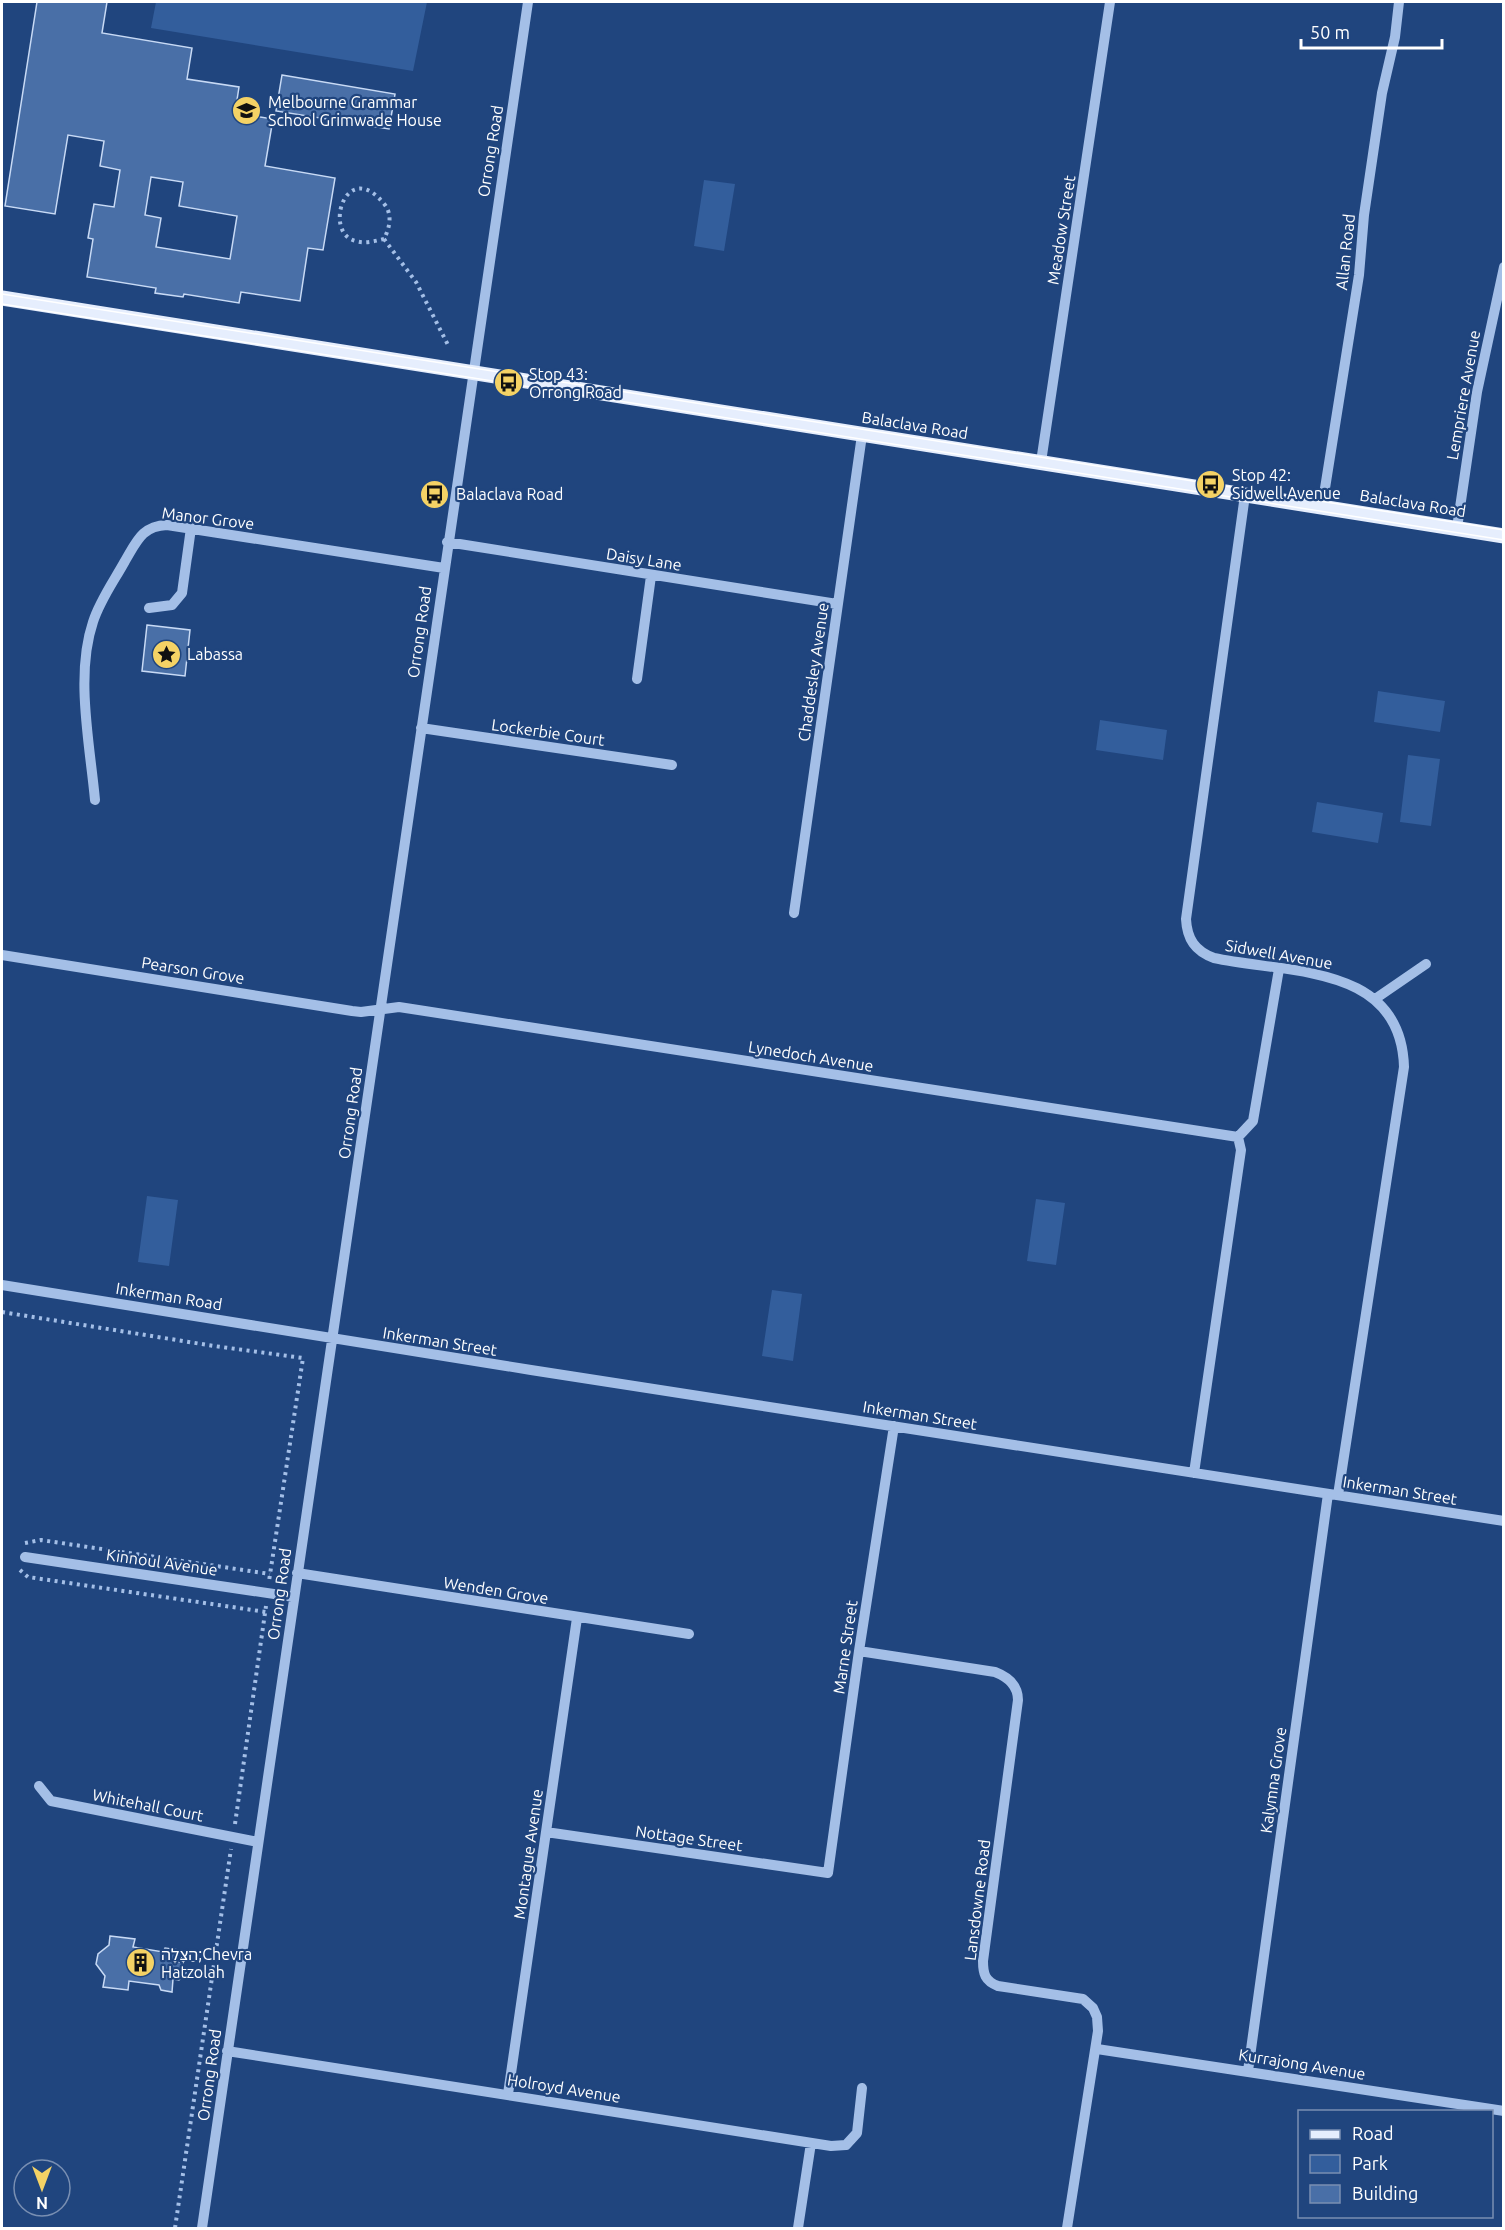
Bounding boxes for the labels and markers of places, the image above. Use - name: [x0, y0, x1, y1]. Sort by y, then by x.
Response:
- place label: Melbourne Grammar School Grimwade House: [268, 93, 442, 129]
- school or university icon: Melbourne Grammar School Grimwade House: [231, 95, 263, 127]
- place label: Stop 43: Orrong Road: [529, 365, 622, 401]
- bus stop icon: Stop 43: Orrong Road: [492, 367, 524, 399]
- place label: Stop 42: Sidwell Avenue: [1232, 466, 1341, 502]
- bus stop icon: Stop 42: Sidwell Avenue: [1195, 468, 1227, 500]
- bus stop icon: Balaclava Road: [419, 478, 451, 510]
- place label: Balaclava Road: [456, 485, 563, 503]
- place icon: Labassa: [150, 638, 182, 670]
- place label: Labassa: [187, 645, 243, 663]
- place label: הַצָּלָה;Chevra Hatzolah: [161, 1945, 252, 1981]
- building icon: הַצָּלָה;Chevra Hatzolah: [124, 1947, 156, 1979]

